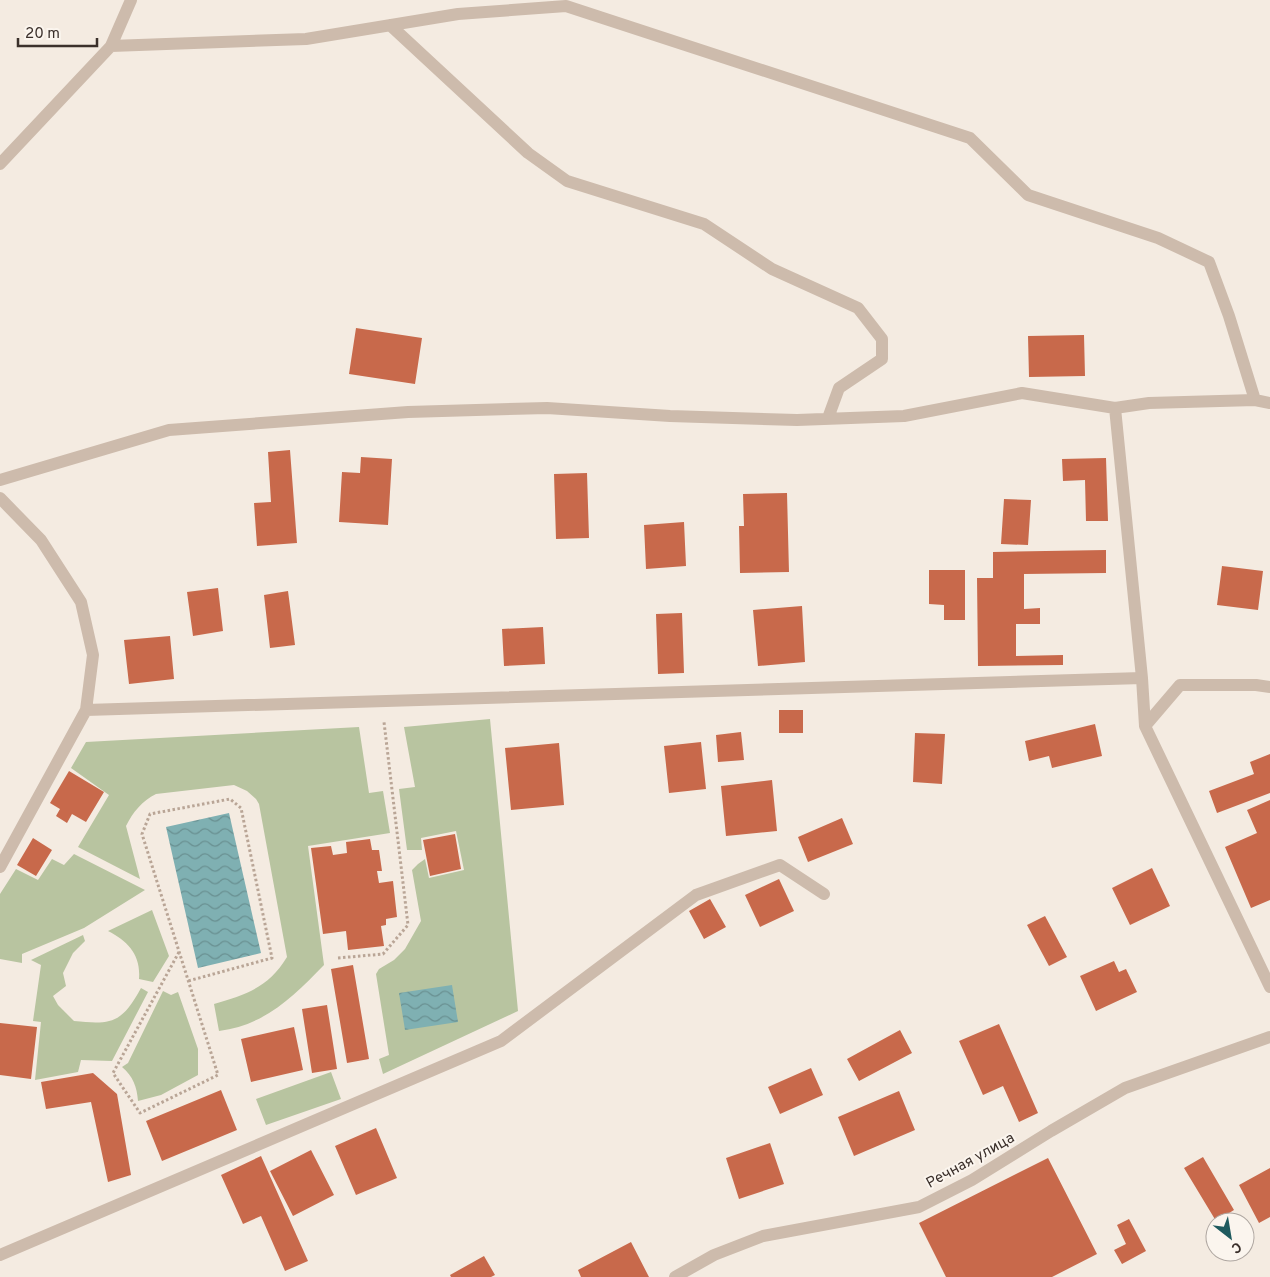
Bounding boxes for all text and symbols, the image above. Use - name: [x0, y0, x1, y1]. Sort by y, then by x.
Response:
- scale bar: [18, 15, 96, 47]
- text: 20 m: [25, 25, 60, 44]
- street label: Речная улица: [923, 1129, 1018, 1193]
- north arrow: [1205, 1212, 1255, 1262]
- text: С: [1228, 1237, 1244, 1256]

